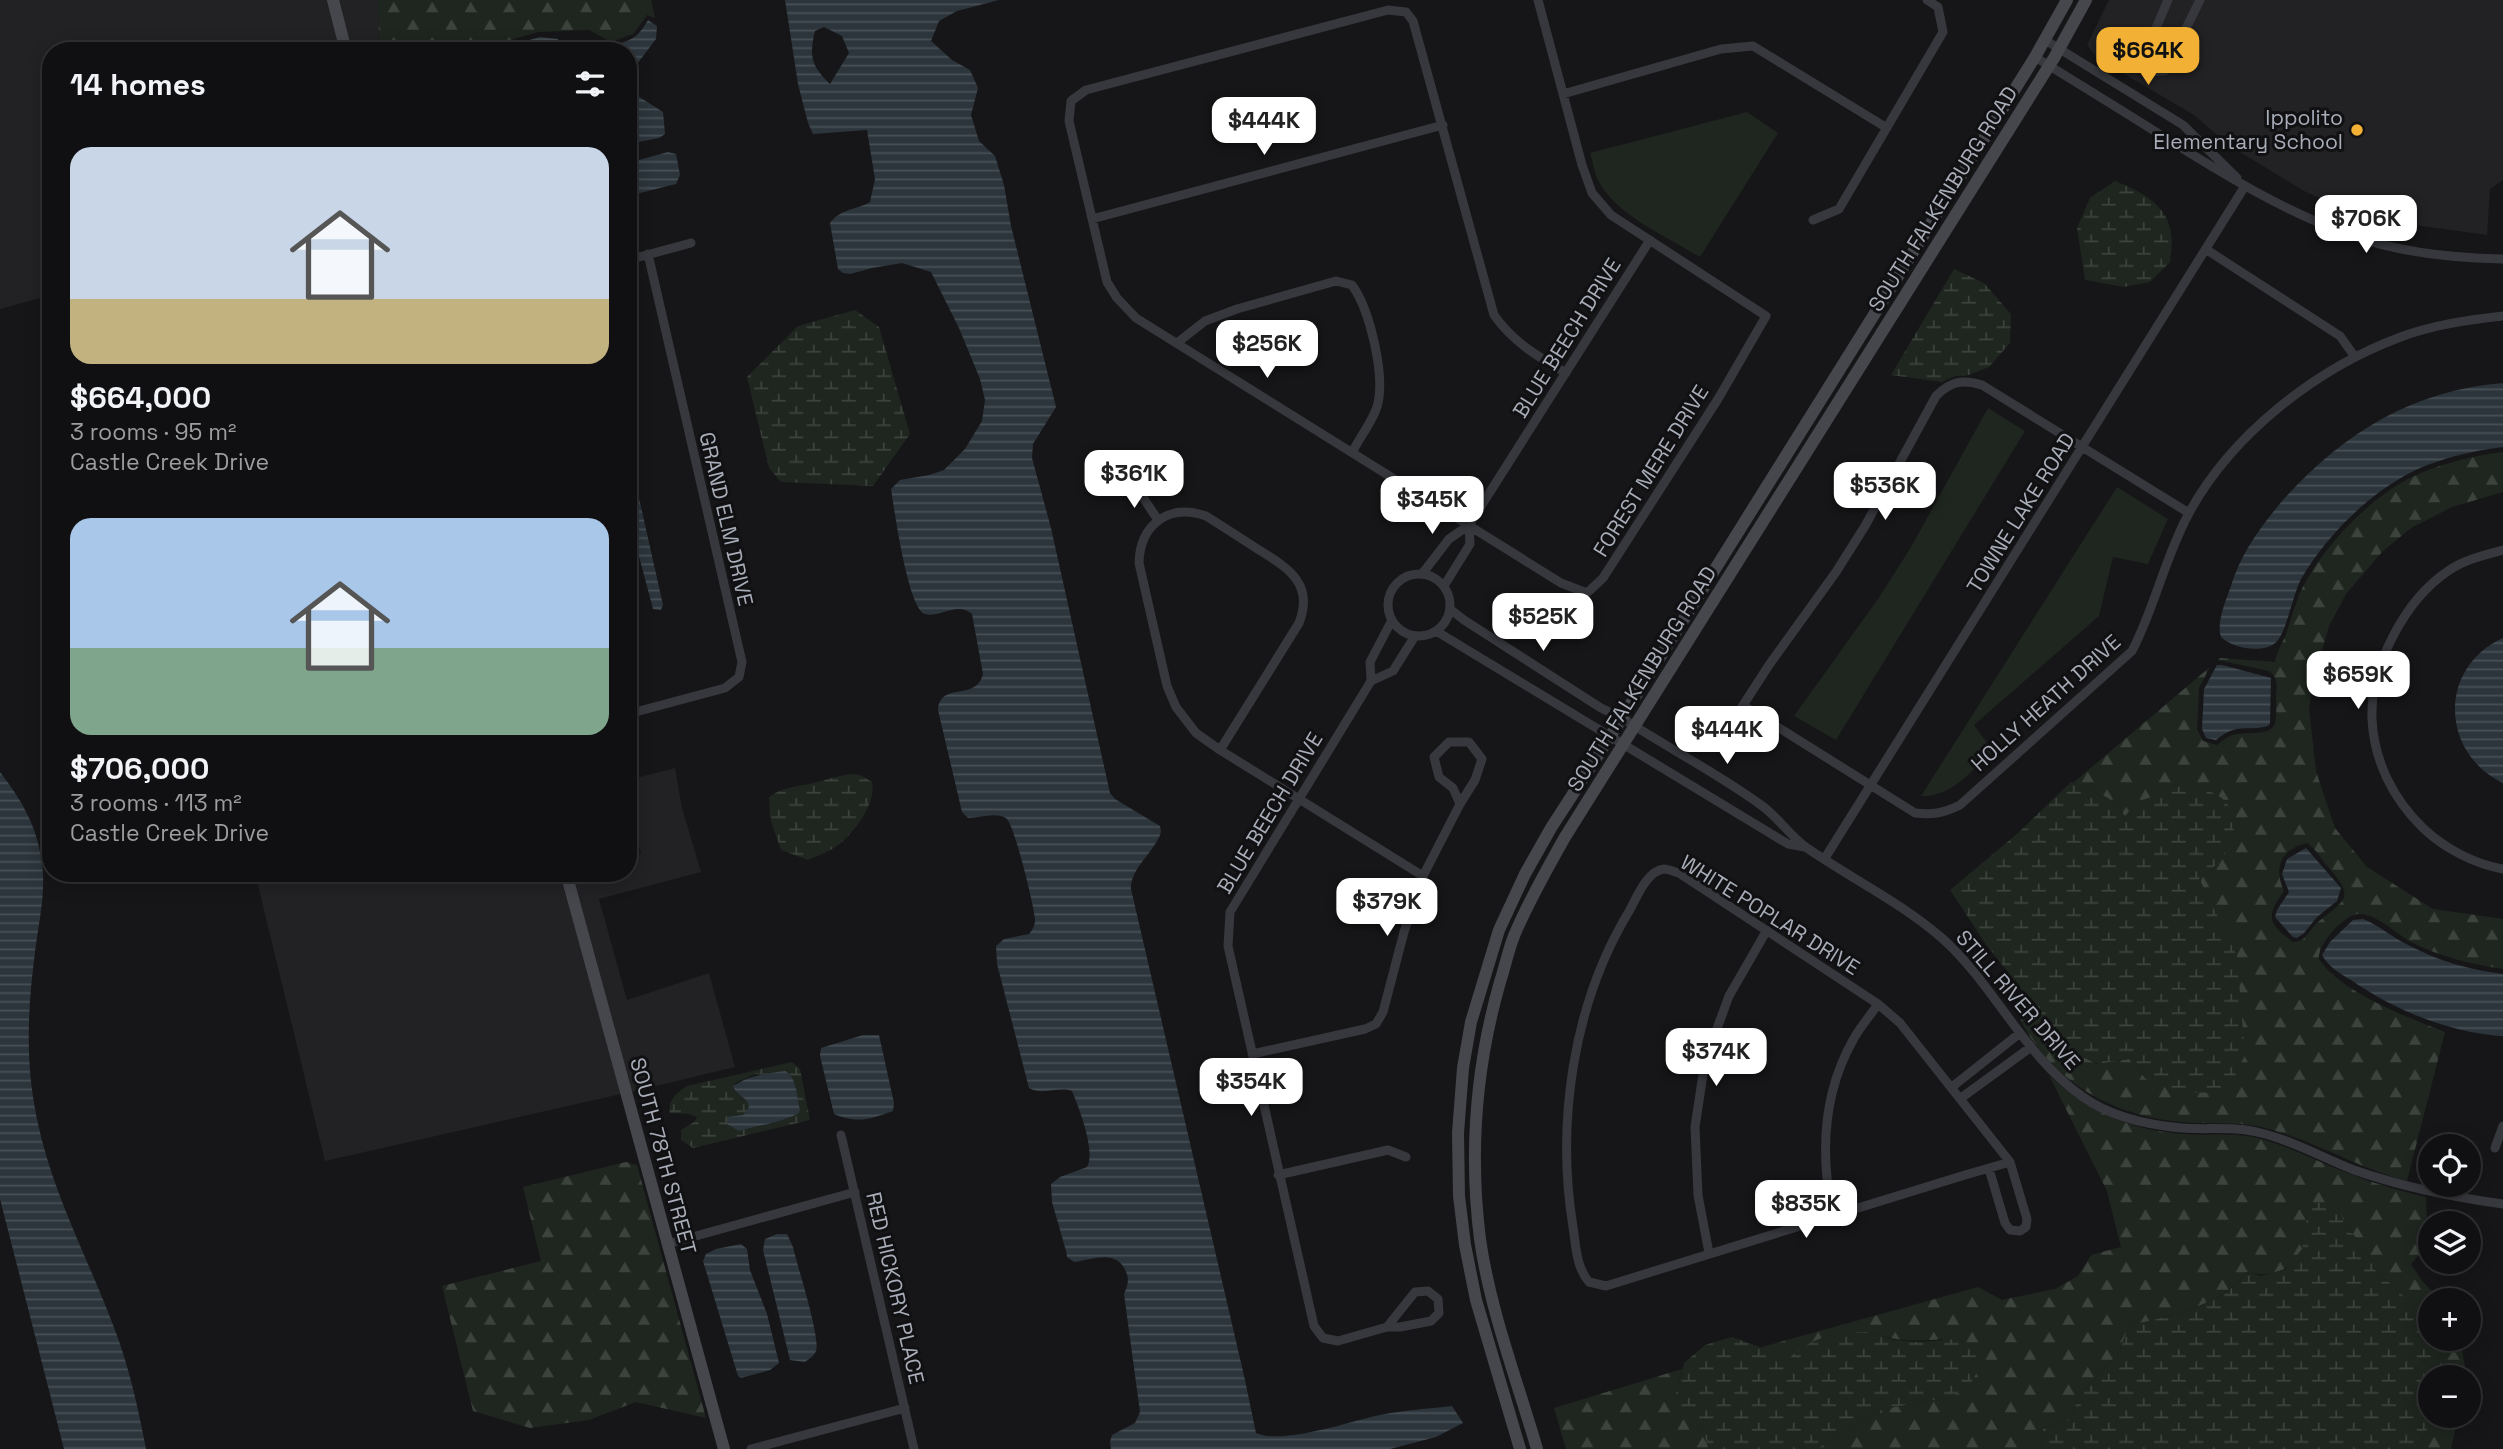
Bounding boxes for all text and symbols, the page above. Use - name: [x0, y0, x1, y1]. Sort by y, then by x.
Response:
- pin: $664K: [2099, 28, 2197, 87]
- text: $664K: [2112, 35, 2184, 65]
- text: 14 homes: [70, 65, 206, 104]
- icon: filters: [571, 65, 609, 103]
- street label: SOUTH FALKENBURG ROAD: [1862, 81, 2023, 316]
- pin: $444K: [1215, 97, 1313, 157]
- place label: Ippolito Elementary School: [2153, 104, 2343, 155]
- text: $444K: [1228, 105, 1300, 135]
- marker: Ippolito Elementary School: [2349, 122, 2365, 138]
- icon: home: [277, 192, 403, 318]
- pin: $706K: [2317, 196, 2415, 255]
- text: $706K: [2331, 203, 2401, 233]
- street label: BLUE BEECH DRIVE: [1506, 253, 1627, 423]
- pin: $256K: [1218, 320, 1316, 380]
- text: $256K: [1232, 328, 1302, 358]
- text: $664,000: [70, 378, 211, 417]
- street label: FOREST MERE DRIVE: [1587, 380, 1714, 562]
- text: 3 rooms · 95 m²: [70, 417, 236, 447]
- street label: TOWNE LAKE ROAD: [1960, 428, 2081, 598]
- street label: GRAND ELM DRIVE: [693, 429, 760, 608]
- text: Castle Creek Drive: [70, 447, 269, 477]
- pin: $361K: [1085, 450, 1183, 510]
- text: $361K: [1101, 458, 1167, 488]
- pin: $536K: [1836, 462, 1934, 522]
- text: $536K: [1850, 470, 1920, 500]
- pin: $345K: [1383, 476, 1481, 536]
- text: $345K: [1397, 484, 1467, 514]
- street label: SOUTH FALKENBURG ROAD: [1561, 561, 1722, 796]
- icon: home: [277, 563, 403, 689]
- pin: $525K: [1494, 594, 1592, 653]
- text: $525K: [1508, 601, 1578, 631]
- street label: HOLLY HEATH DRIVE: [1965, 628, 2126, 777]
- pin: $659K: [2309, 652, 2407, 711]
- text: $659K: [2323, 659, 2393, 689]
- pin: $444K: [1678, 706, 1776, 766]
- text: $444K: [1691, 714, 1763, 744]
- street label: BLUE BEECH DRIVE: [1211, 727, 1328, 898]
- text: $706,000: [70, 749, 209, 788]
- text: 3 rooms · 113 m²: [70, 788, 242, 818]
- text: Castle Creek Drive: [70, 818, 269, 848]
- street label: WHITE POPLAR DRIVE: [1676, 848, 1865, 981]
- pin: $379K: [1338, 878, 1436, 938]
- text: $379K: [1352, 886, 1422, 916]
- street label: STILL RIVER DRIVE: [1950, 924, 2086, 1075]
- pin: $374K: [1667, 1028, 1765, 1088]
- text: $374K: [1682, 1036, 1750, 1066]
- street label: SOUTH 78TH STREET: [624, 1055, 703, 1257]
- pin: $354K: [1202, 1058, 1300, 1118]
- text: $354K: [1216, 1066, 1286, 1096]
- map controls: [2418, 1134, 2481, 1428]
- button: locate: [2418, 1134, 2481, 1197]
- pin: $835K: [1757, 1180, 1855, 1240]
- text: $835K: [1771, 1188, 1841, 1218]
- street label: RED HICKORY PLACE: [860, 1189, 931, 1387]
- button: layers: [2418, 1211, 2481, 1274]
- button: +: [2418, 1288, 2481, 1351]
- button: −: [2418, 1365, 2481, 1428]

